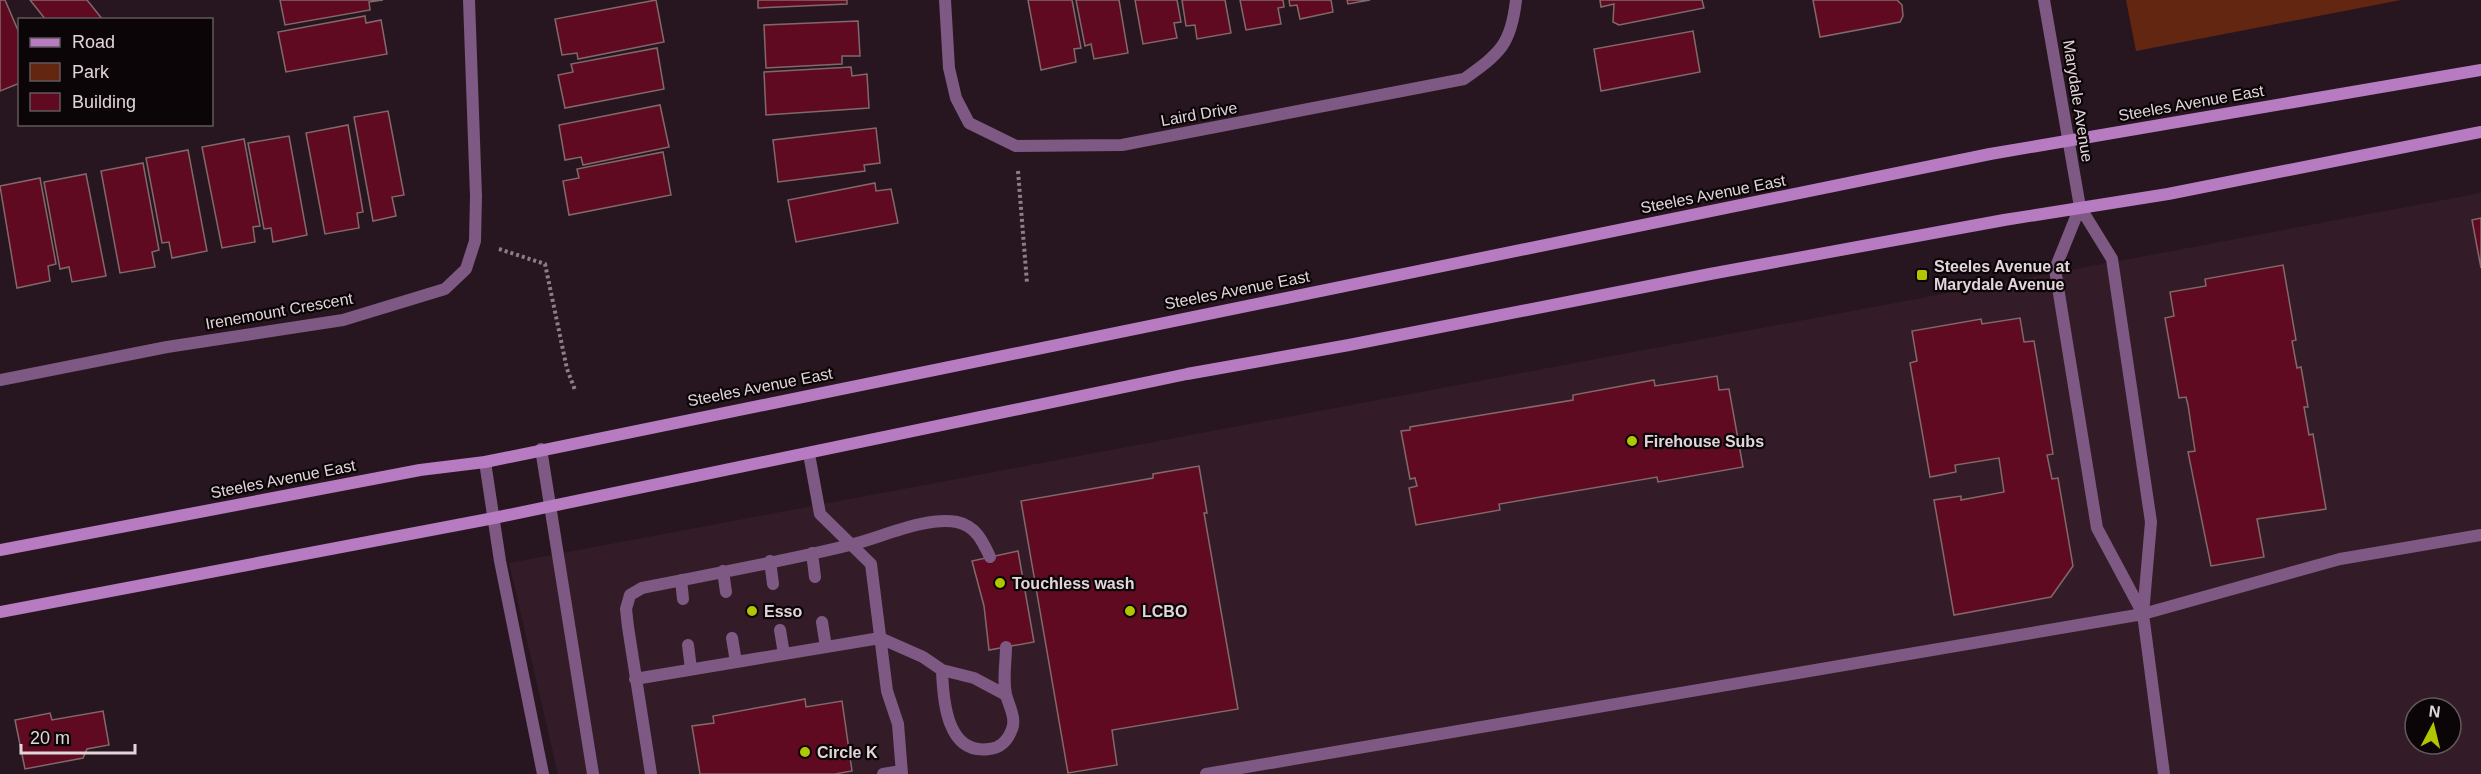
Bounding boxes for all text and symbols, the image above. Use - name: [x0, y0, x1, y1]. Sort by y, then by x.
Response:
- legend: [18, 18, 213, 126]
- text: Road: [72, 32, 115, 52]
- street label: Marydale Avenue: [2060, 39, 2096, 163]
- text: Park: [72, 62, 110, 82]
- street label: Steeles Avenue East: [2117, 82, 2266, 124]
- text: Building: [72, 92, 136, 112]
- street label: Laird Drive: [1159, 99, 1239, 129]
- street label: Steeles Avenue East: [1639, 171, 1787, 216]
- place label: Steeles Avenue at Marydale Avenue: [1934, 258, 2070, 293]
- street label: Steeles Avenue East: [1163, 267, 1311, 312]
- marker: Steeles Avenue at Marydale Avenue: [1915, 268, 1929, 282]
- street label: Irenemount Crescent: [204, 290, 355, 332]
- street label: Steeles Avenue East: [686, 364, 834, 409]
- place label: Firehouse Subs: [1644, 433, 1764, 450]
- marker: Firehouse Subs: [1625, 434, 1639, 448]
- street label: Steeles Avenue East: [209, 456, 357, 501]
- place label: Touchless wash: [1012, 575, 1134, 592]
- marker: Touchless wash: [993, 576, 1007, 590]
- place label: Esso: [764, 603, 802, 620]
- place label: LCBO: [1142, 603, 1187, 620]
- marker: Esso: [745, 604, 759, 618]
- marker: LCBO: [1123, 604, 1137, 618]
- north arrow: [2403, 696, 2463, 756]
- text: N: [2428, 702, 2442, 721]
- scale bar: [21, 717, 135, 755]
- text: 20 m: [30, 728, 70, 748]
- place label: Circle K: [817, 744, 878, 761]
- marker: Circle K: [798, 745, 812, 759]

